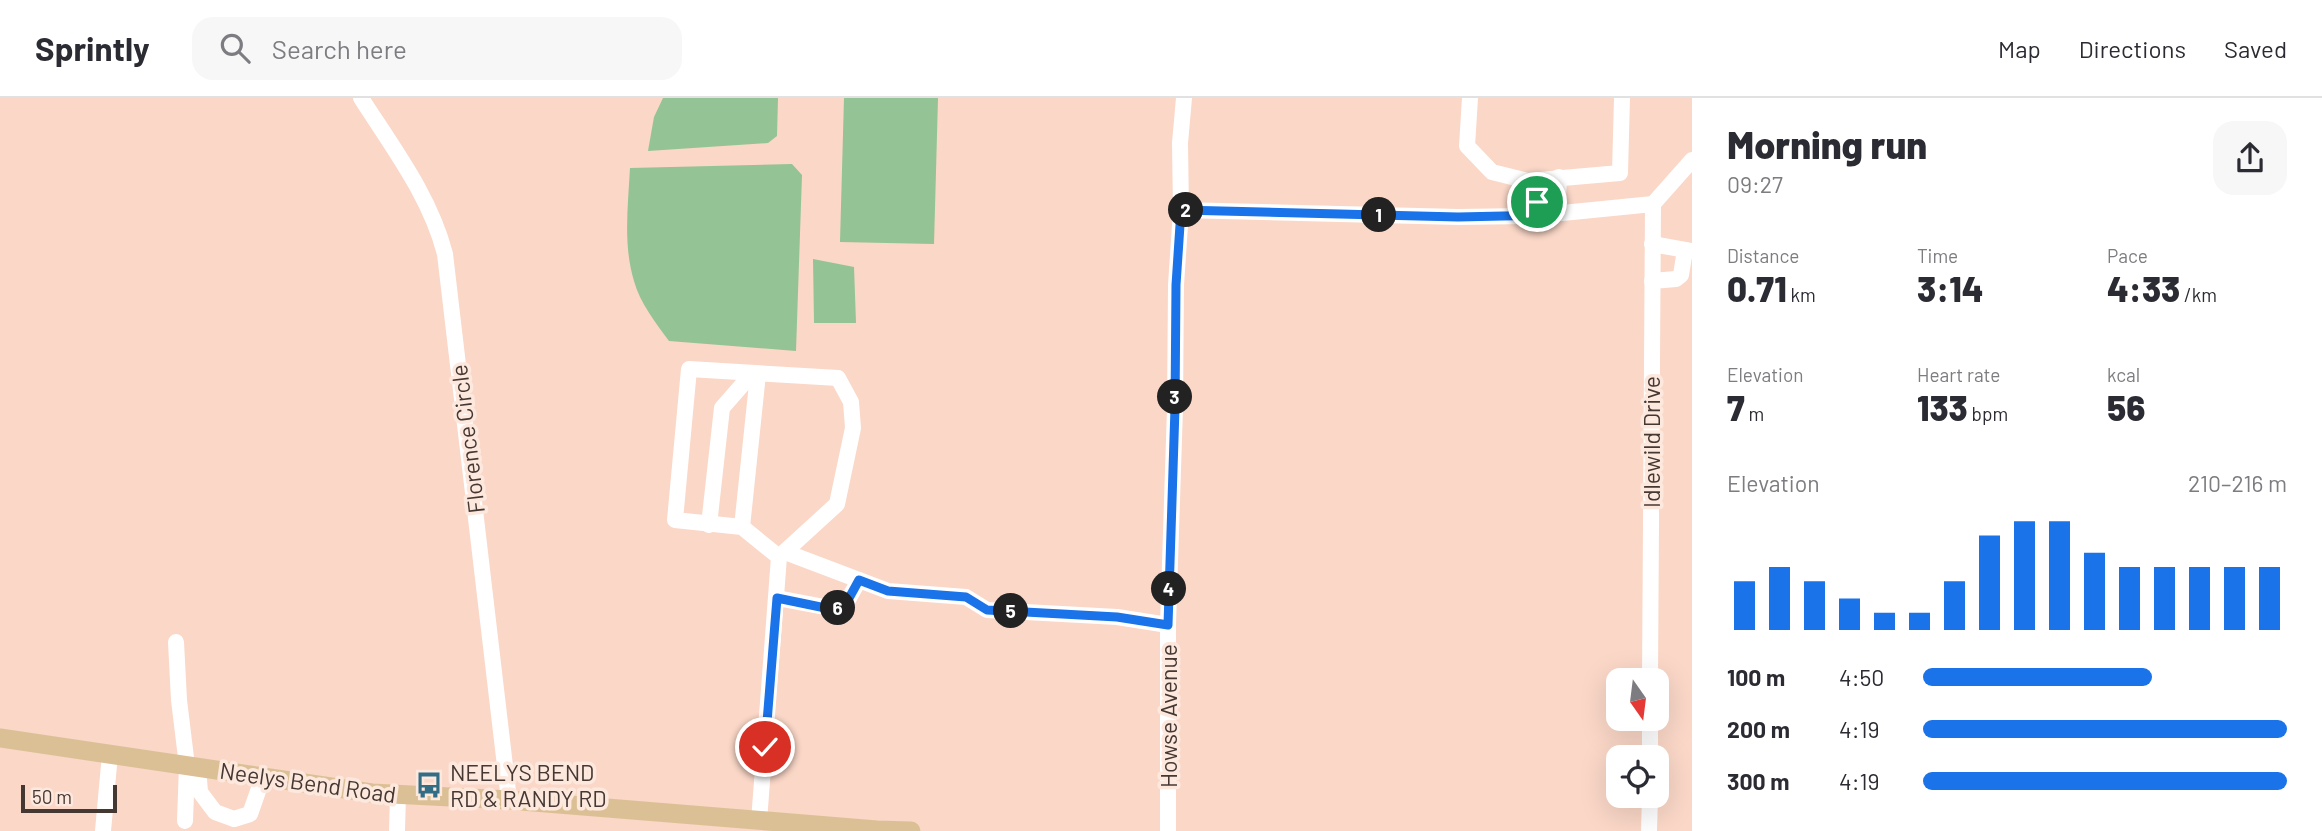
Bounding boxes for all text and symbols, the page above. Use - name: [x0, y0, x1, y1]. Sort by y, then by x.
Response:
- search box: [192, 17, 682, 80]
- text: Sprintly: [35, 28, 150, 68]
- icon: search: [216, 29, 254, 67]
- text: Search here: [272, 33, 407, 64]
- text: Map: [1998, 34, 2041, 63]
- text: Directions: [2079, 34, 2186, 63]
- text: Saved: [2224, 34, 2287, 63]
- text: Morning run: [1727, 121, 1927, 167]
- button: share: [2213, 121, 2287, 195]
- text: 09:27: [1727, 170, 1783, 198]
- pin: [1507, 172, 1567, 232]
- icon: arrive: [1518, 183, 1556, 221]
- pin: 2: [1168, 192, 1204, 228]
- text: 2: [1180, 198, 1191, 221]
- pin: 1: [1362, 198, 1396, 232]
- text: 1: [1375, 203, 1382, 226]
- text: Distance: [1727, 244, 1799, 267]
- text: Time: [1917, 244, 1958, 267]
- text: Pace: [2107, 244, 2148, 267]
- text: 0.71: [1727, 267, 1787, 309]
- text: 3:14: [1917, 267, 1984, 309]
- text: 4:33: [2107, 267, 2180, 309]
- text: km: [1787, 283, 1816, 306]
- text: /km: [2180, 283, 2217, 306]
- street label: Florence Circle: [444, 363, 490, 515]
- text: Elevation: [1727, 363, 1804, 386]
- text: Heart rate: [1917, 363, 2000, 386]
- text: kcal: [2107, 363, 2140, 386]
- street label: Idlewild Drive: [1637, 376, 1665, 508]
- pin: 3: [1158, 380, 1192, 414]
- text: 3: [1169, 385, 1180, 408]
- text: 7: [1727, 386, 1745, 428]
- text: 133: [1917, 386, 1968, 428]
- text: 56: [2107, 386, 2145, 428]
- text: m: [1745, 402, 1764, 425]
- text: bpm: [1968, 402, 2008, 425]
- text: Elevation: [1727, 469, 1820, 497]
- text: 210–216 m: [2188, 469, 2287, 497]
- pin: 4: [1152, 572, 1186, 606]
- text: 4: [1163, 577, 1174, 600]
- pin: 6: [820, 590, 856, 626]
- pin: 5: [993, 594, 1028, 628]
- text: 6: [832, 596, 843, 619]
- text: 5: [1005, 599, 1016, 622]
- street label: Howse Avenue: [1154, 644, 1182, 788]
- text: 100 m: [1727, 663, 1785, 691]
- text: 4:50: [1839, 663, 1884, 691]
- north arrow: [1606, 668, 1670, 732]
- map controls: [1606, 668, 1669, 808]
- text: 200 m: [1727, 715, 1790, 743]
- text: 4:19: [1839, 715, 1880, 743]
- pin: [735, 717, 795, 777]
- icon: check: [746, 728, 784, 766]
- button: locate: [1606, 745, 1669, 808]
- street label: Neelys Bend Road: [218, 756, 398, 808]
- place label: NEELYS BEND RD & RANDY RD: [450, 758, 607, 812]
- text: 300 m: [1727, 767, 1789, 795]
- text: 4:19: [1839, 767, 1880, 795]
- bus stop icon: NEELYS BEND RD & RANDY RD: [414, 770, 444, 800]
- scale bar: [21, 782, 117, 814]
- text: 50 m: [32, 785, 72, 808]

